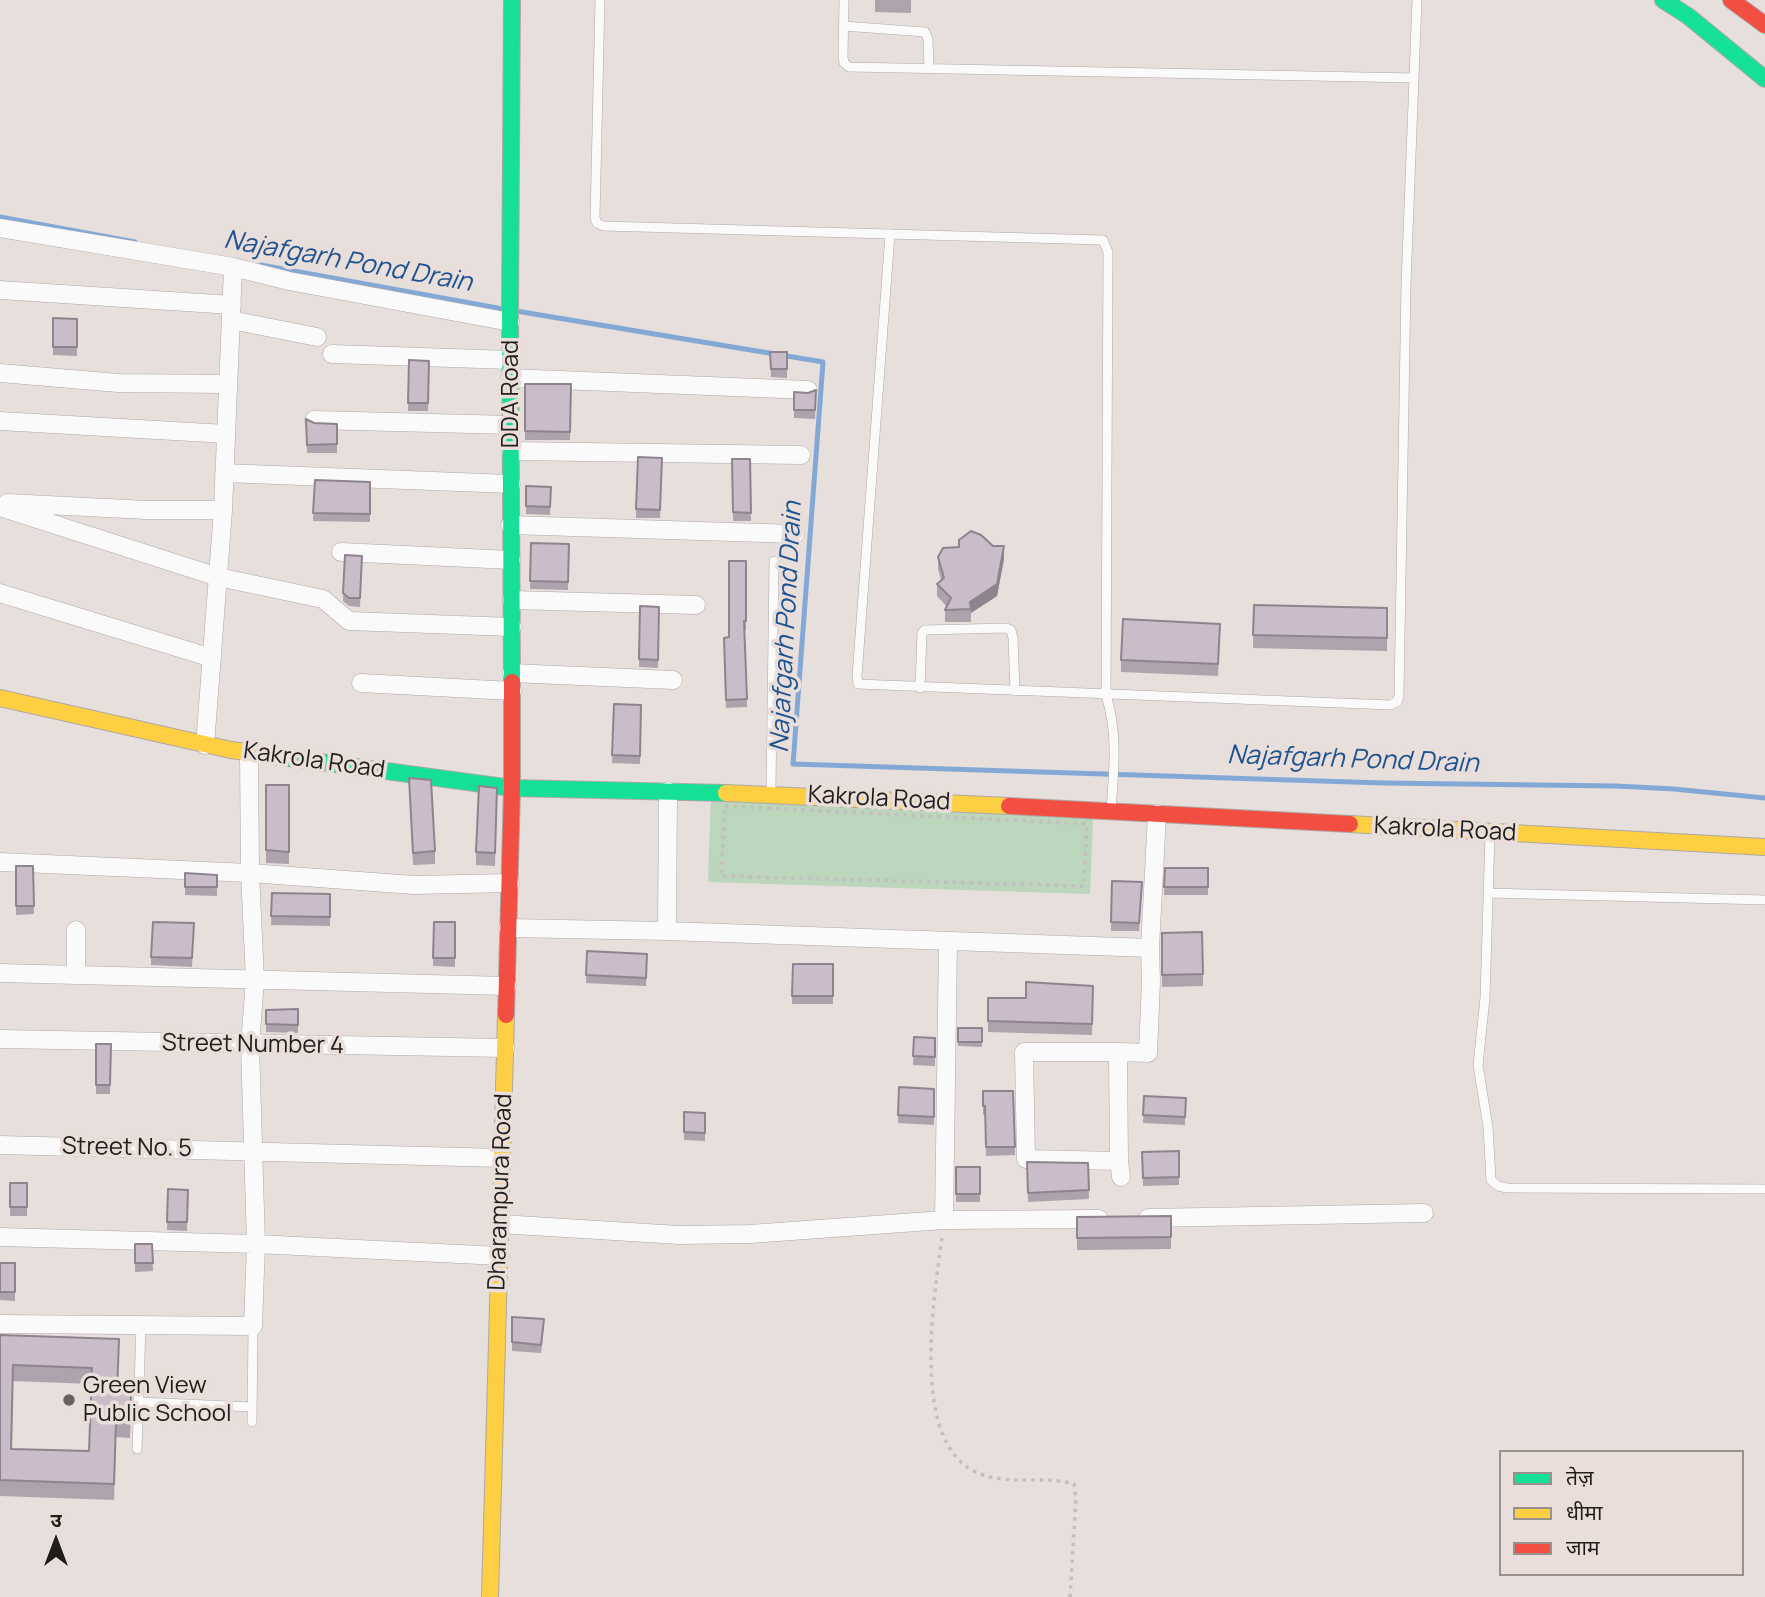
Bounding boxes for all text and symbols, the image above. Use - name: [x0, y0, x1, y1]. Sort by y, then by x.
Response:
- water label: Najafgarh Pond Drain: [221, 225, 475, 299]
- street label: DDA Road: [497, 340, 525, 448]
- water label: Najafgarh Pond Drain: [765, 501, 809, 753]
- street label: Kakrola Road: [241, 737, 387, 785]
- water label: Najafgarh Pond Drain: [1227, 740, 1479, 780]
- street label: Kakrola Road: [807, 781, 951, 817]
- street label: Kakrola Road: [1373, 812, 1517, 848]
- street label: Street Number 4: [162, 1029, 344, 1061]
- street label: Dharampura Road: [483, 1093, 519, 1291]
- street label: Street No. 5: [62, 1132, 192, 1164]
- place label: Green View Public School: [83, 1372, 232, 1428]
- marker: Green View Public School: [61, 1392, 77, 1408]
- legend: [1499, 1450, 1744, 1576]
- text: तेज़: [1566, 1463, 1594, 1491]
- text: धीमा: [1566, 1498, 1602, 1526]
- north arrow: [21, 1506, 91, 1576]
- text: उ: [50, 1507, 62, 1533]
- text: जाम: [1566, 1533, 1600, 1561]

